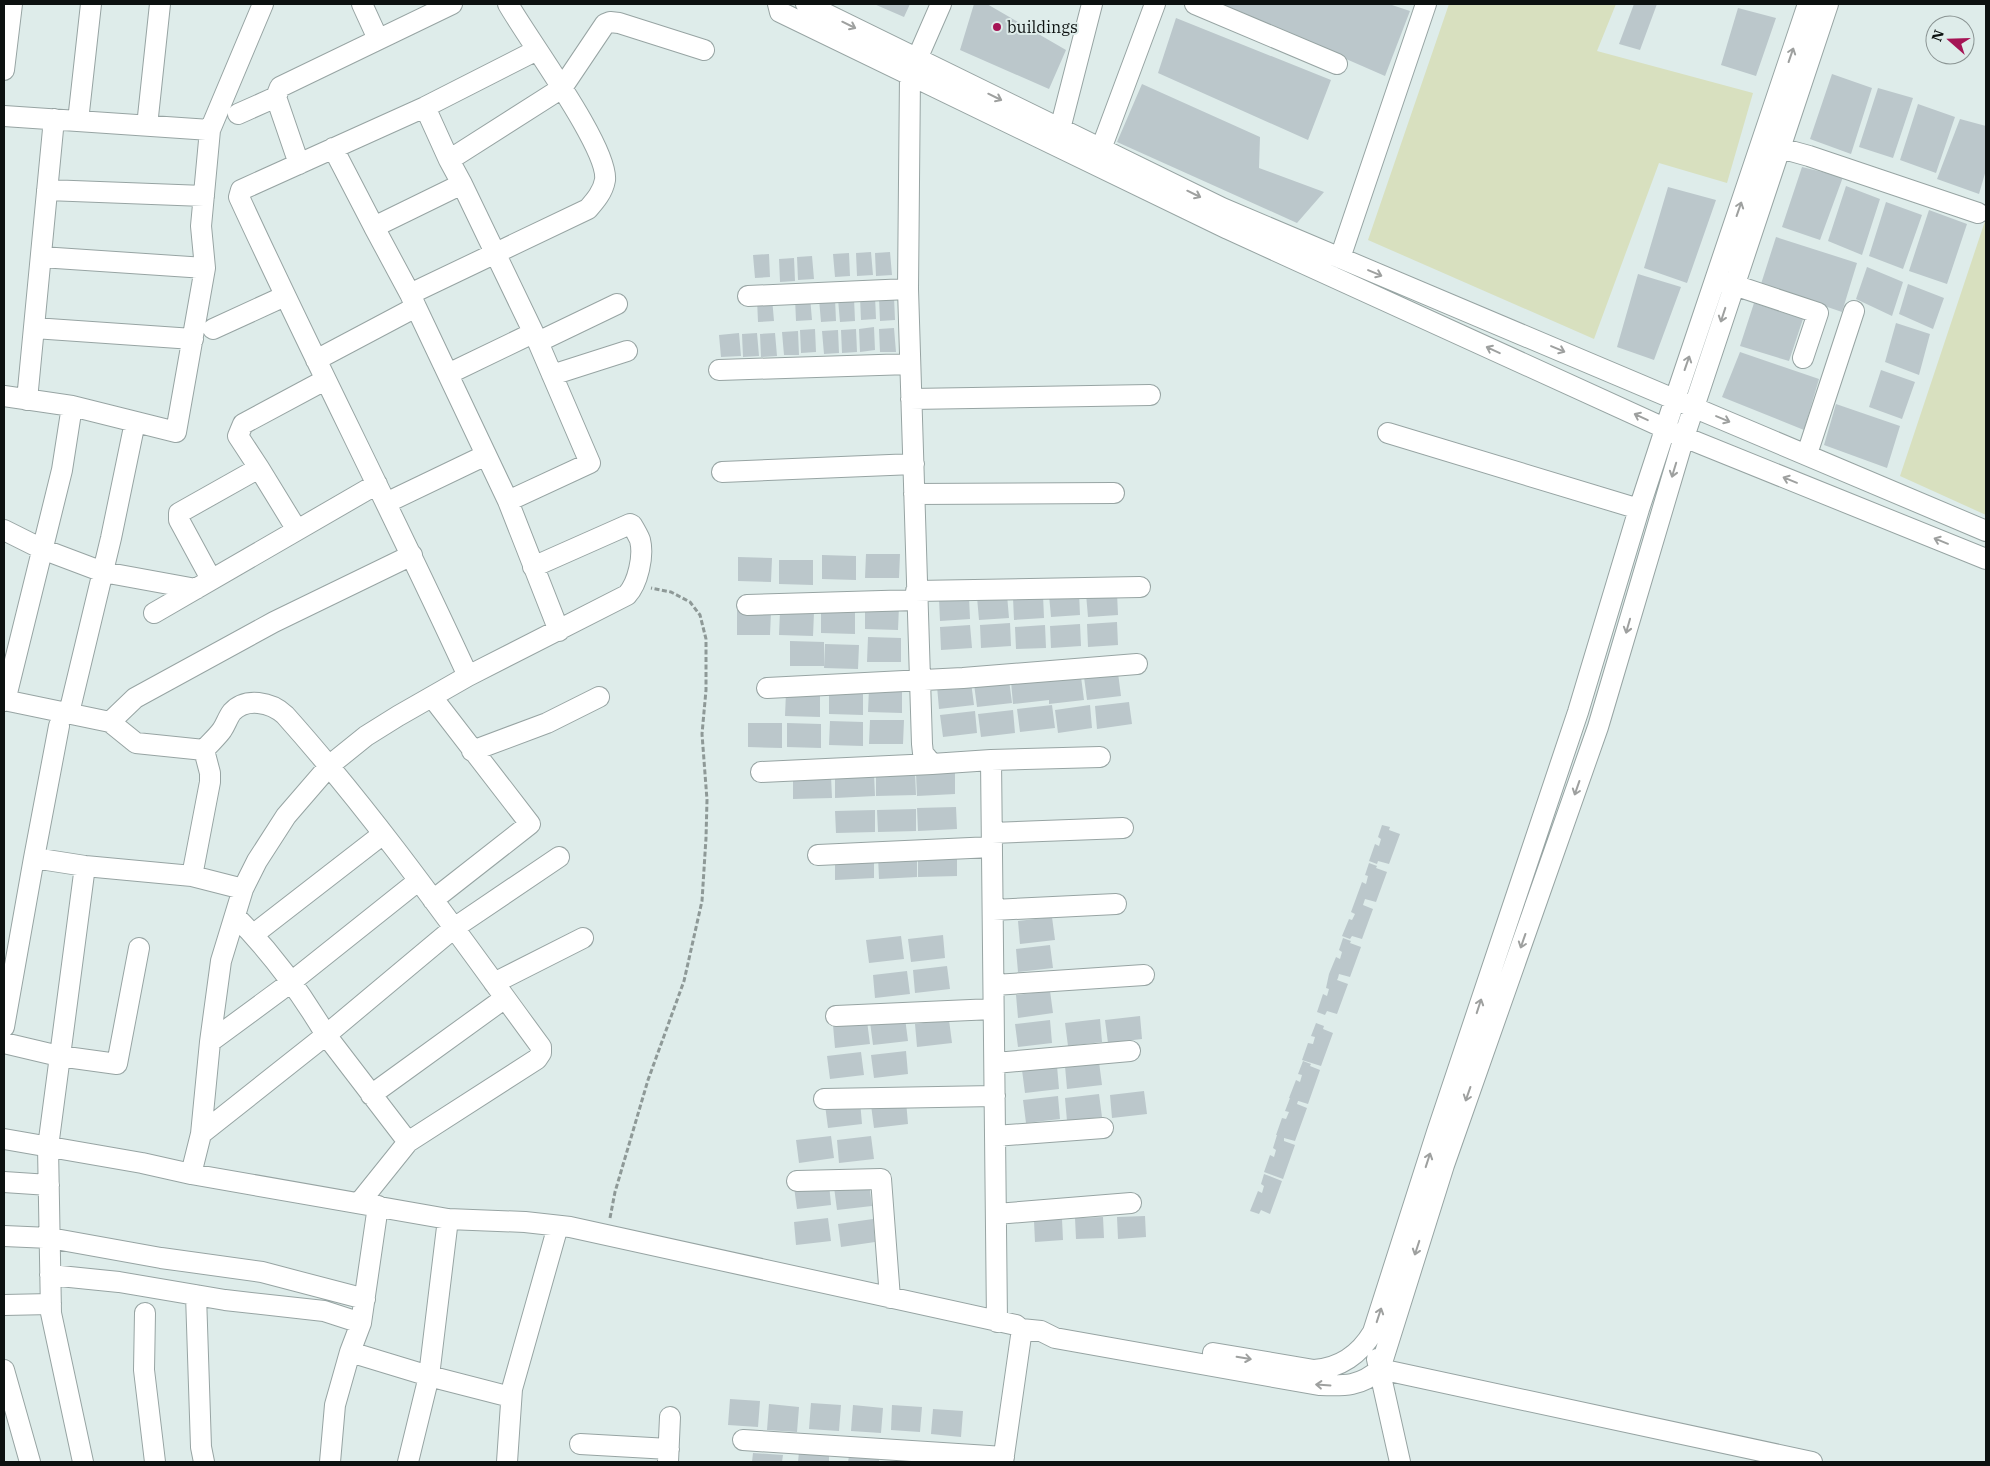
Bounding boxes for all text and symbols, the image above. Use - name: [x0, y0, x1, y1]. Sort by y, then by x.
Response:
- north arrow: [1925, 15, 1975, 65]
- place label: buildings: [1007, 17, 1078, 37]
- one-way arrow: [842, 21, 857, 31]
- marker: buildings: [991, 21, 1003, 33]
- text: N: [1927, 27, 1948, 44]
- one-way arrow: [1787, 47, 1796, 63]
- one-way arrow: [987, 93, 1002, 103]
- one-way arrow: [1186, 190, 1201, 199]
- one-way arrow: [1735, 201, 1744, 217]
- one-way arrow: [1368, 269, 1383, 278]
- one-way arrow: [1718, 307, 1728, 323]
- one-way arrow: [1486, 344, 1501, 354]
- one-way arrow: [1550, 346, 1565, 355]
- one-way arrow: [1683, 355, 1692, 371]
- one-way arrow: [1634, 412, 1649, 422]
- one-way arrow: [1715, 415, 1731, 424]
- one-way arrow: [1668, 461, 1678, 477]
- one-way arrow: [1783, 475, 1798, 485]
- one-way arrow: [1934, 536, 1949, 545]
- one-way arrow: [1623, 617, 1633, 633]
- one-way arrow: [1572, 780, 1581, 795]
- one-way arrow: [1518, 933, 1527, 948]
- one-way arrow: [1475, 999, 1484, 1014]
- one-way arrow: [1463, 1086, 1473, 1102]
- one-way arrow: [1423, 1153, 1433, 1169]
- one-way arrow: [1411, 1240, 1421, 1256]
- one-way arrow: [1374, 1308, 1384, 1324]
- one-way arrow: [1236, 1354, 1252, 1364]
- one-way arrow: [1315, 1380, 1331, 1390]

